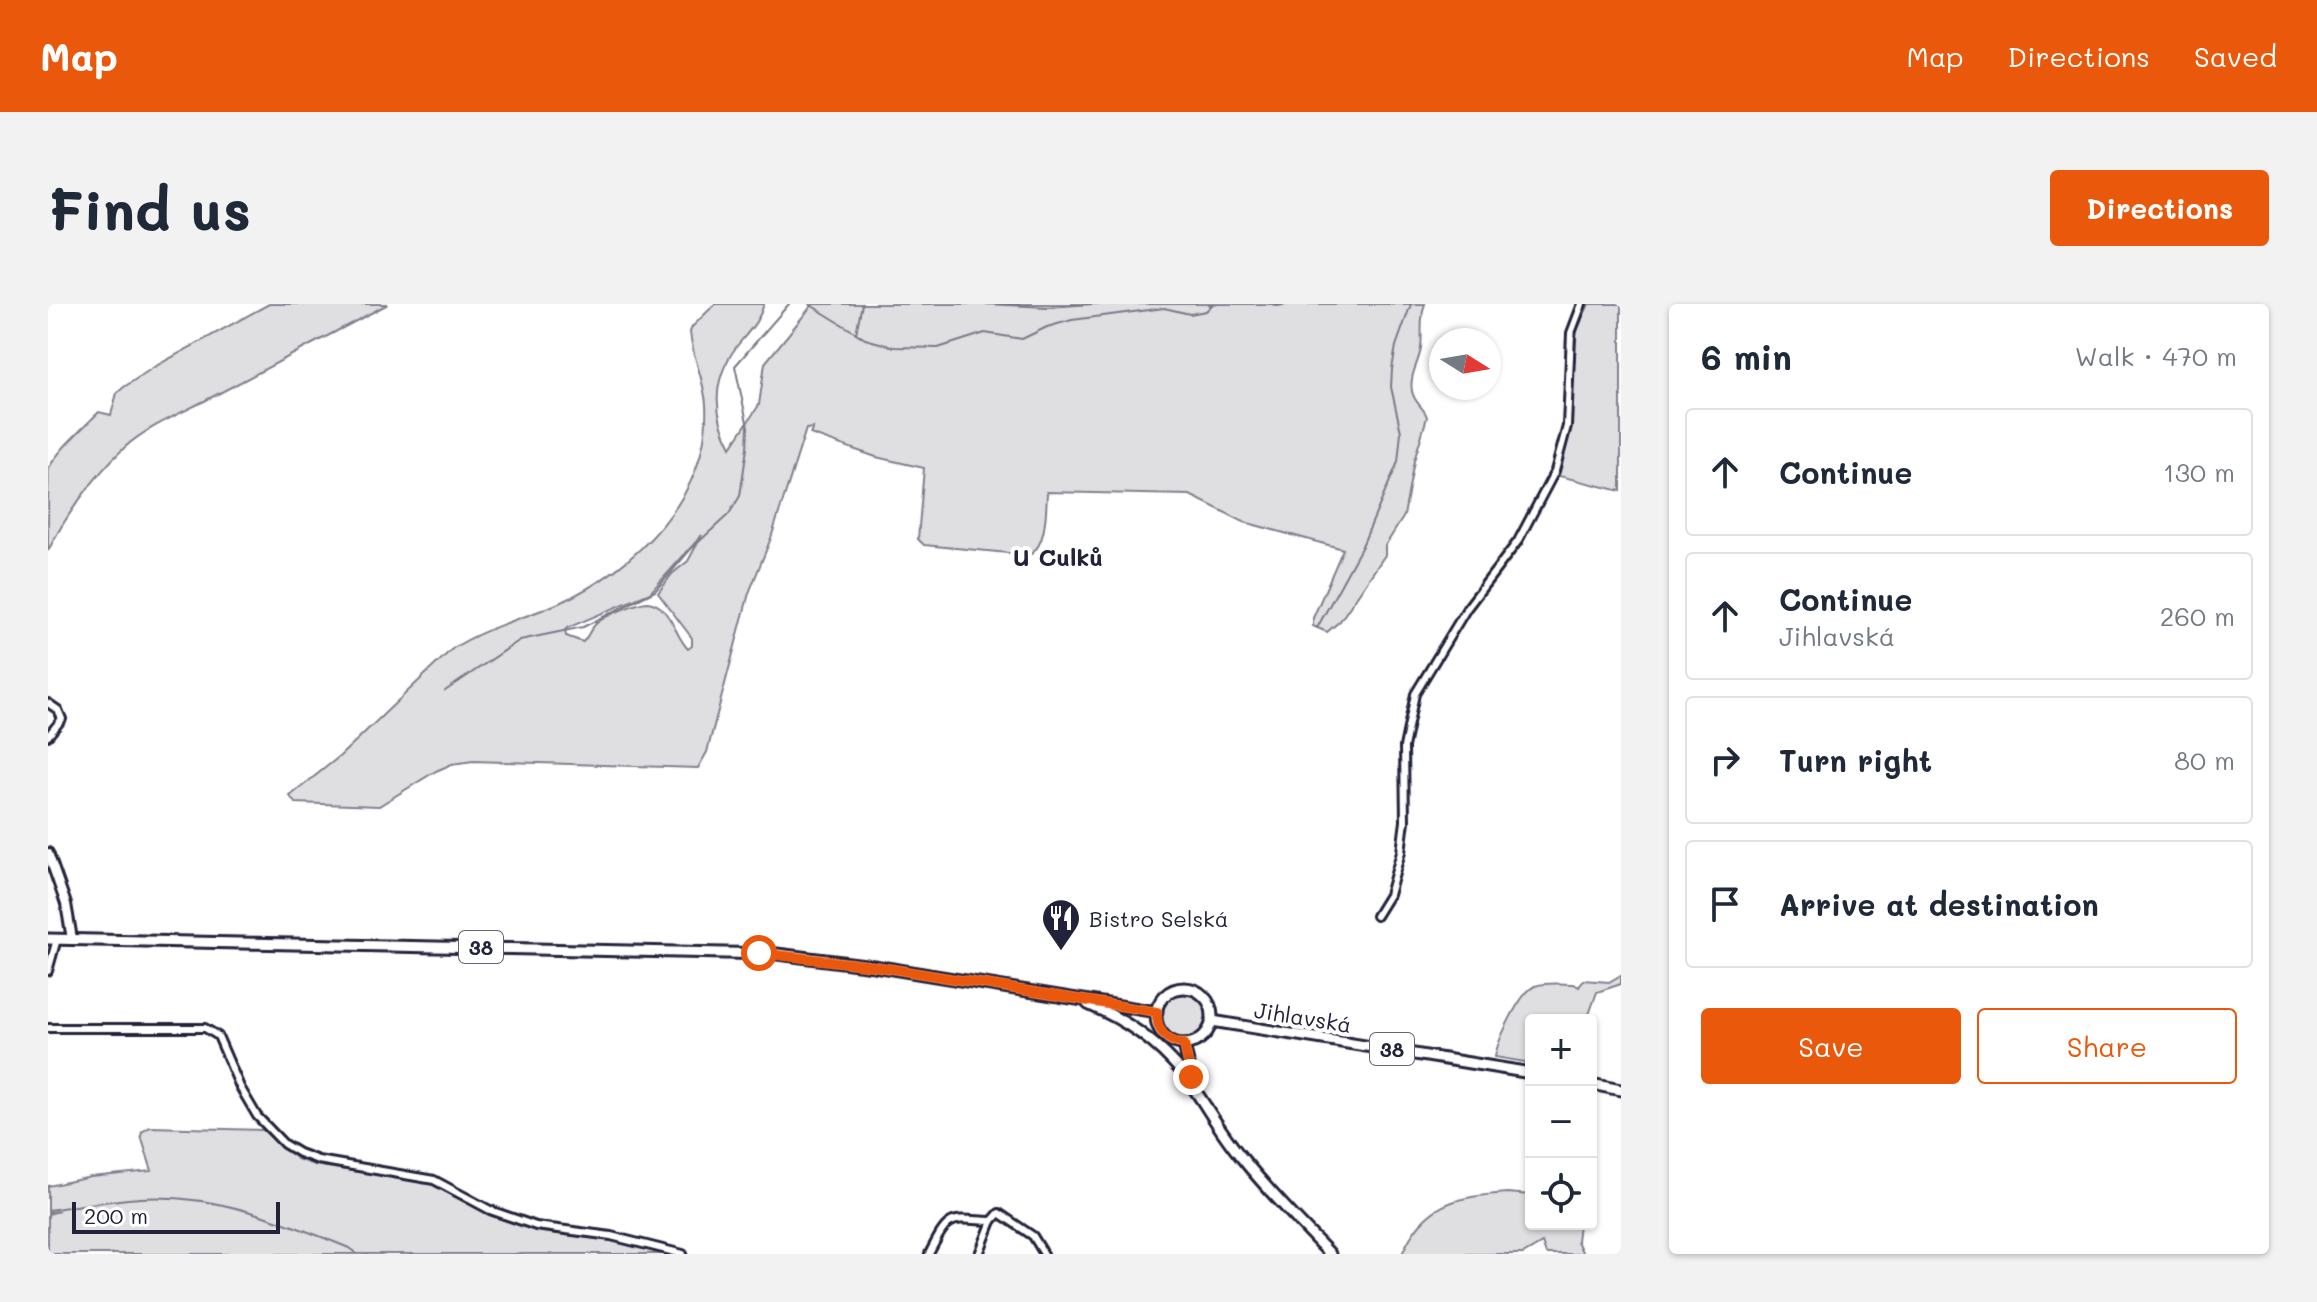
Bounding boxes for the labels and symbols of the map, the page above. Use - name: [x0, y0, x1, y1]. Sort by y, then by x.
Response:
- north arrow: [1429, 328, 1501, 400]
- district label: U Culků: [1013, 541, 1103, 572]
- restaurant icon: Bistro Selská: [1040, 897, 1082, 952]
- place label: Bistro Selská: [1089, 904, 1229, 933]
- road number: 38: [459, 931, 503, 963]
- route start: [741, 935, 777, 971]
- street label: Jihlavská: [1252, 995, 1354, 1039]
- road number: 38: [1370, 1033, 1414, 1065]
- route end: [1173, 1059, 1209, 1095]
- scale bar: [72, 1198, 280, 1234]

